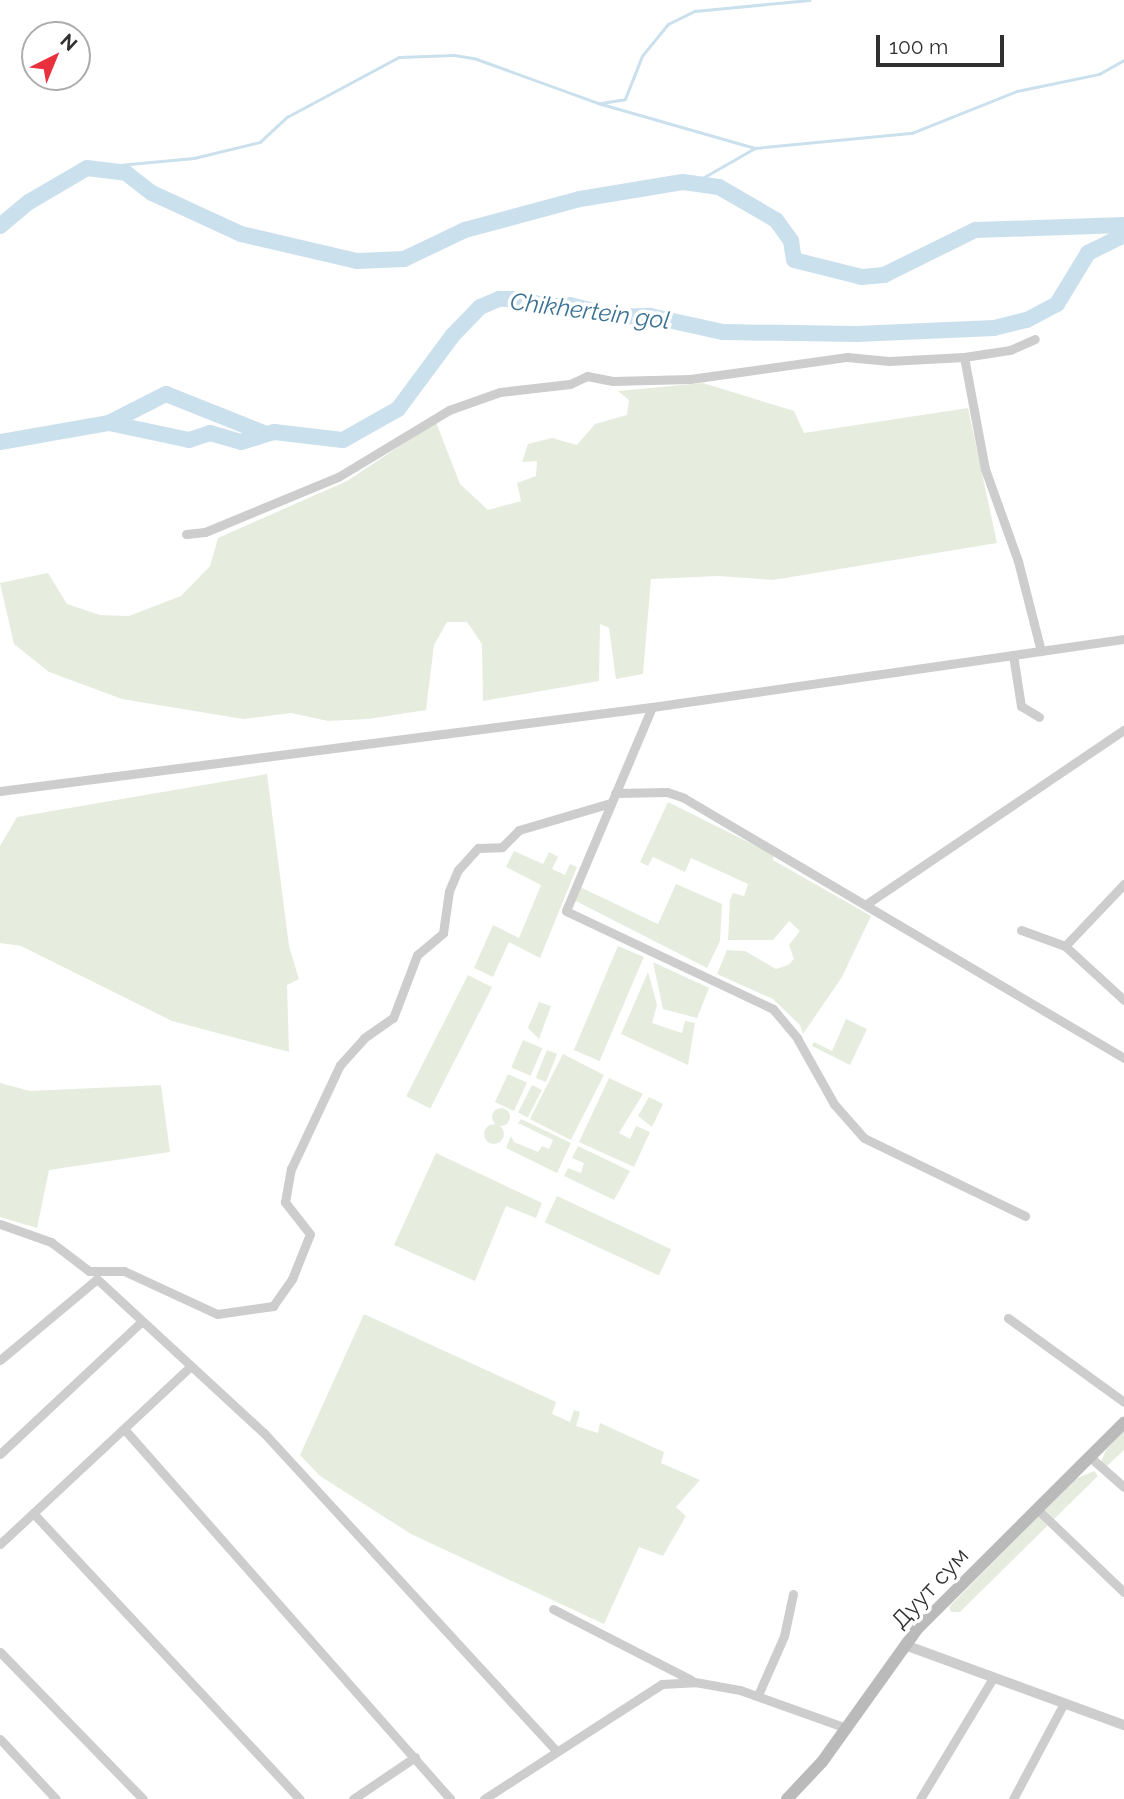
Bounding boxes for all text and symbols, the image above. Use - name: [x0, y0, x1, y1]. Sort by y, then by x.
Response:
- north arrow: [21, 21, 91, 91]
- scale bar: [879, 21, 1007, 65]
- text: N: [56, 29, 82, 55]
- text: 100 m: [889, 34, 948, 59]
- water label: Chikhertein gol: [508, 287, 672, 335]
- street label: Дуут сум: [886, 1542, 974, 1634]

